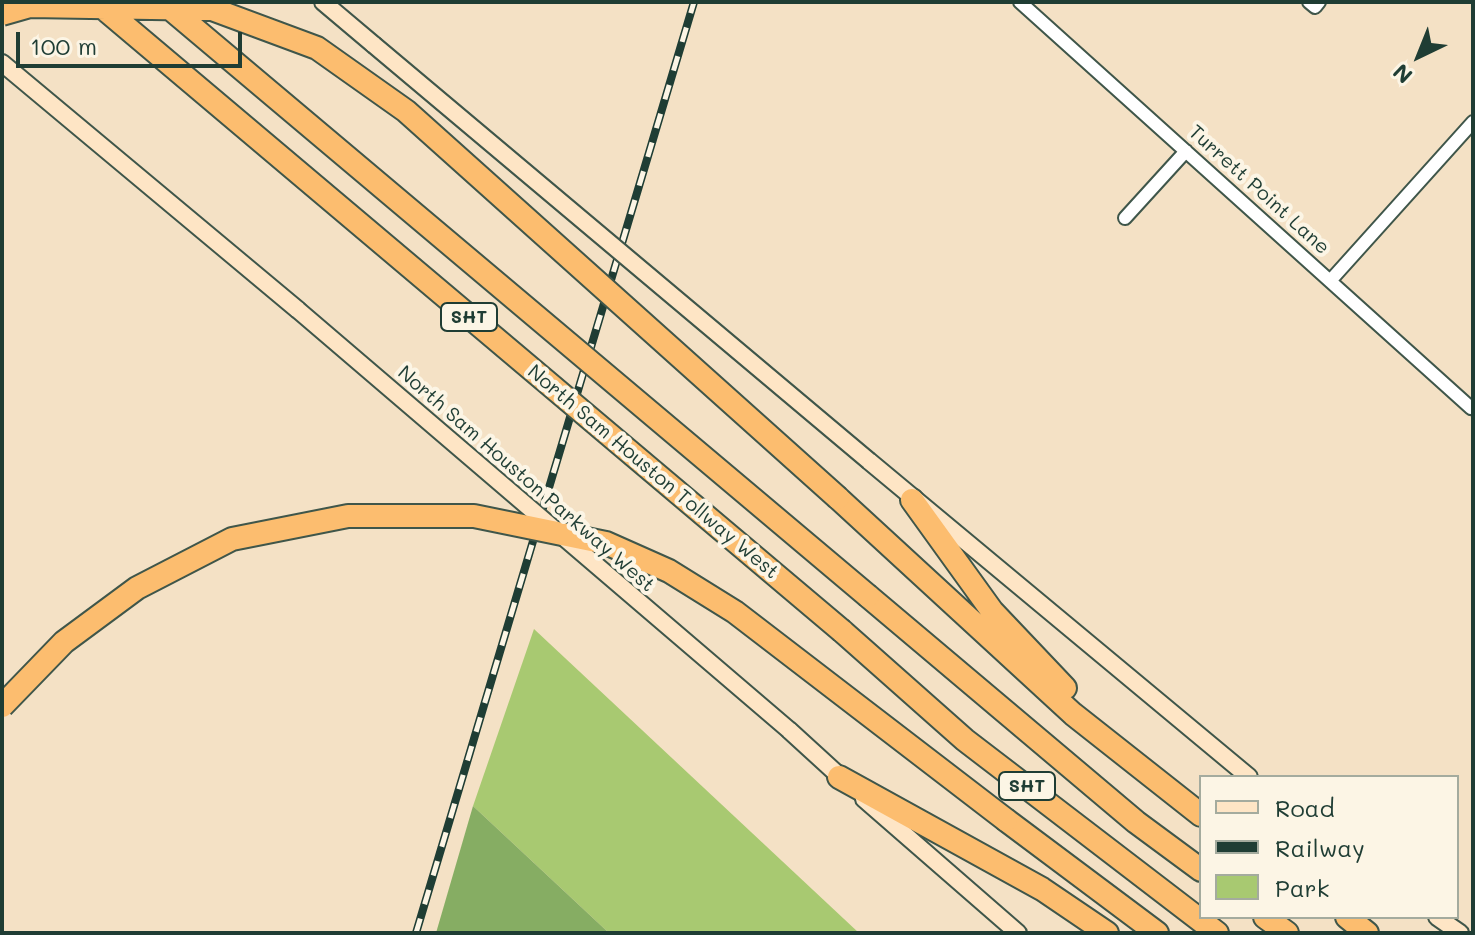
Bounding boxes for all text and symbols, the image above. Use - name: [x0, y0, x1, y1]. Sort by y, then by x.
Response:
- scale bar: [20, 16, 246, 66]
- north arrow: [1379, 16, 1459, 96]
- text: 100 m: [30, 30, 97, 61]
- text: N: [1386, 58, 1418, 90]
- street label: Turrett Point Lane: [1184, 120, 1334, 260]
- road number: SHT: [441, 303, 497, 331]
- street label: North Sam Houston Tollway West: [523, 360, 783, 584]
- street label: North Sam Houston Parkway West: [393, 361, 659, 597]
- road number: SHT: [999, 772, 1055, 800]
- legend: [1199, 775, 1459, 919]
- text: Road: [1275, 792, 1335, 823]
- text: Railway: [1275, 832, 1365, 863]
- text: Park: [1275, 872, 1329, 903]

